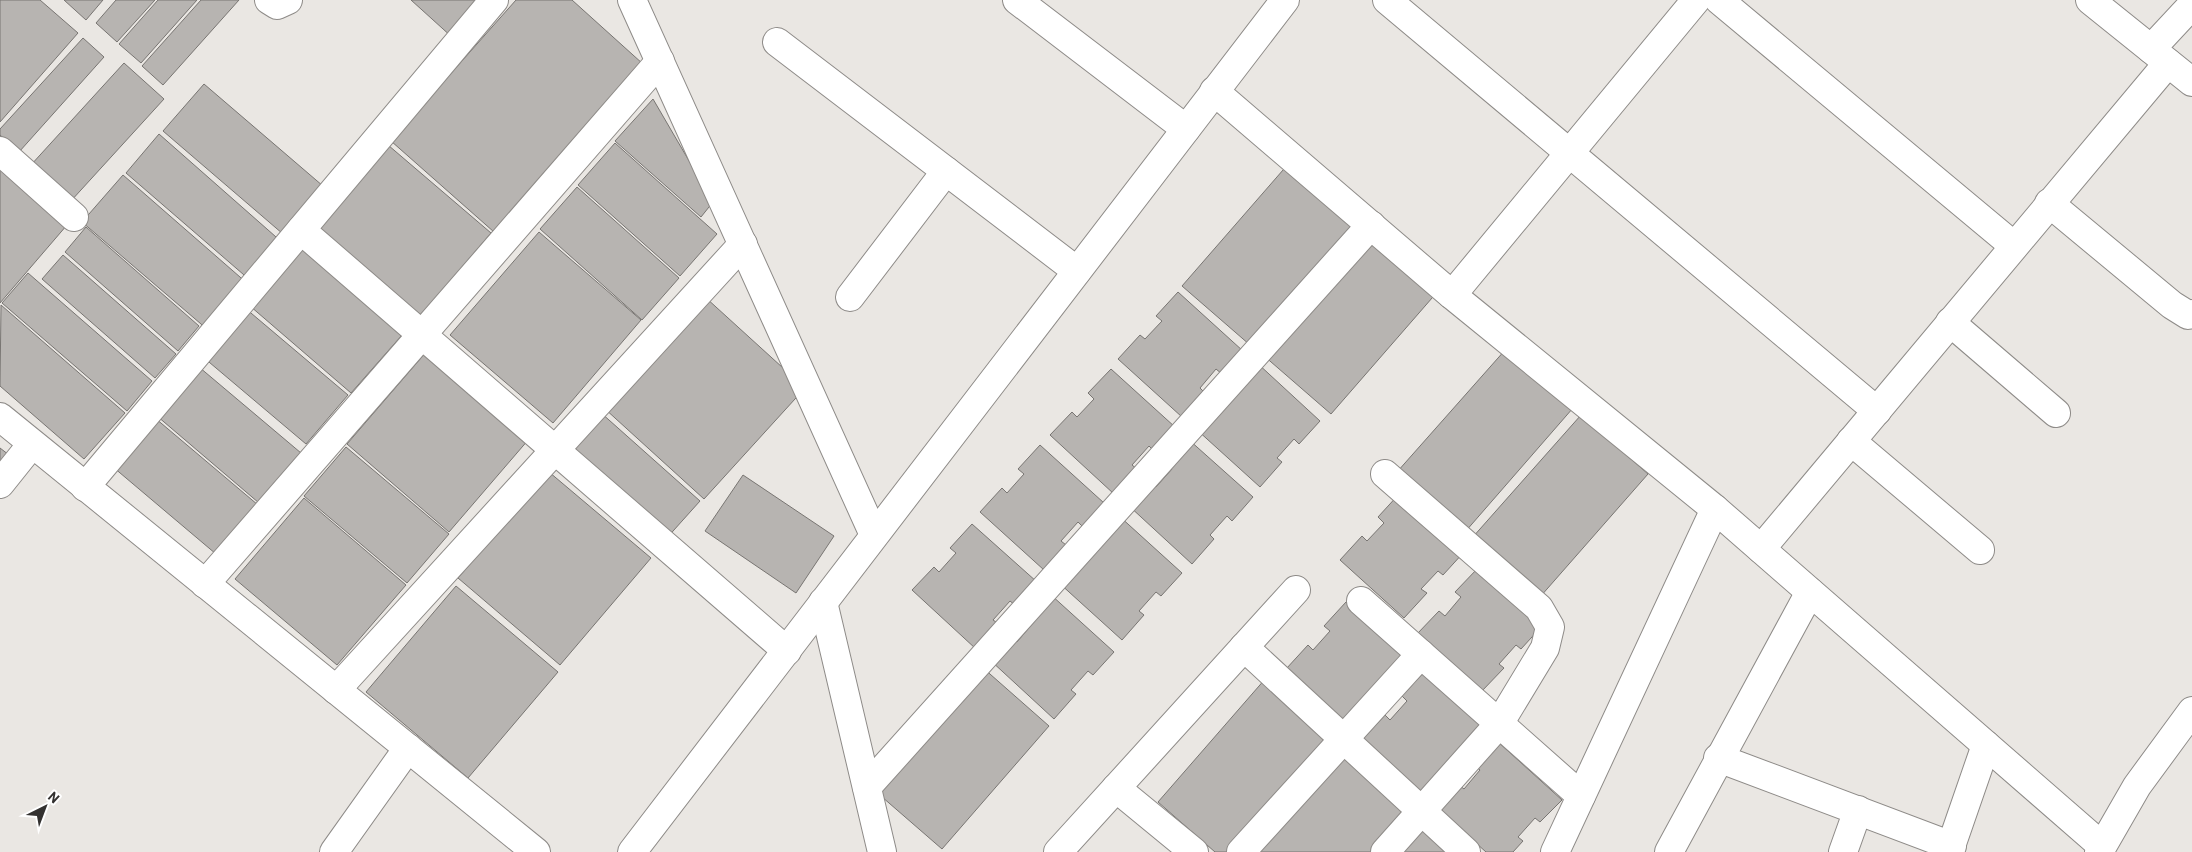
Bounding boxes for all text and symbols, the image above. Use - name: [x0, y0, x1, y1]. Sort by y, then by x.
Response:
- north arrow: [20, 782, 70, 832]
- text: N: [45, 788, 63, 806]

